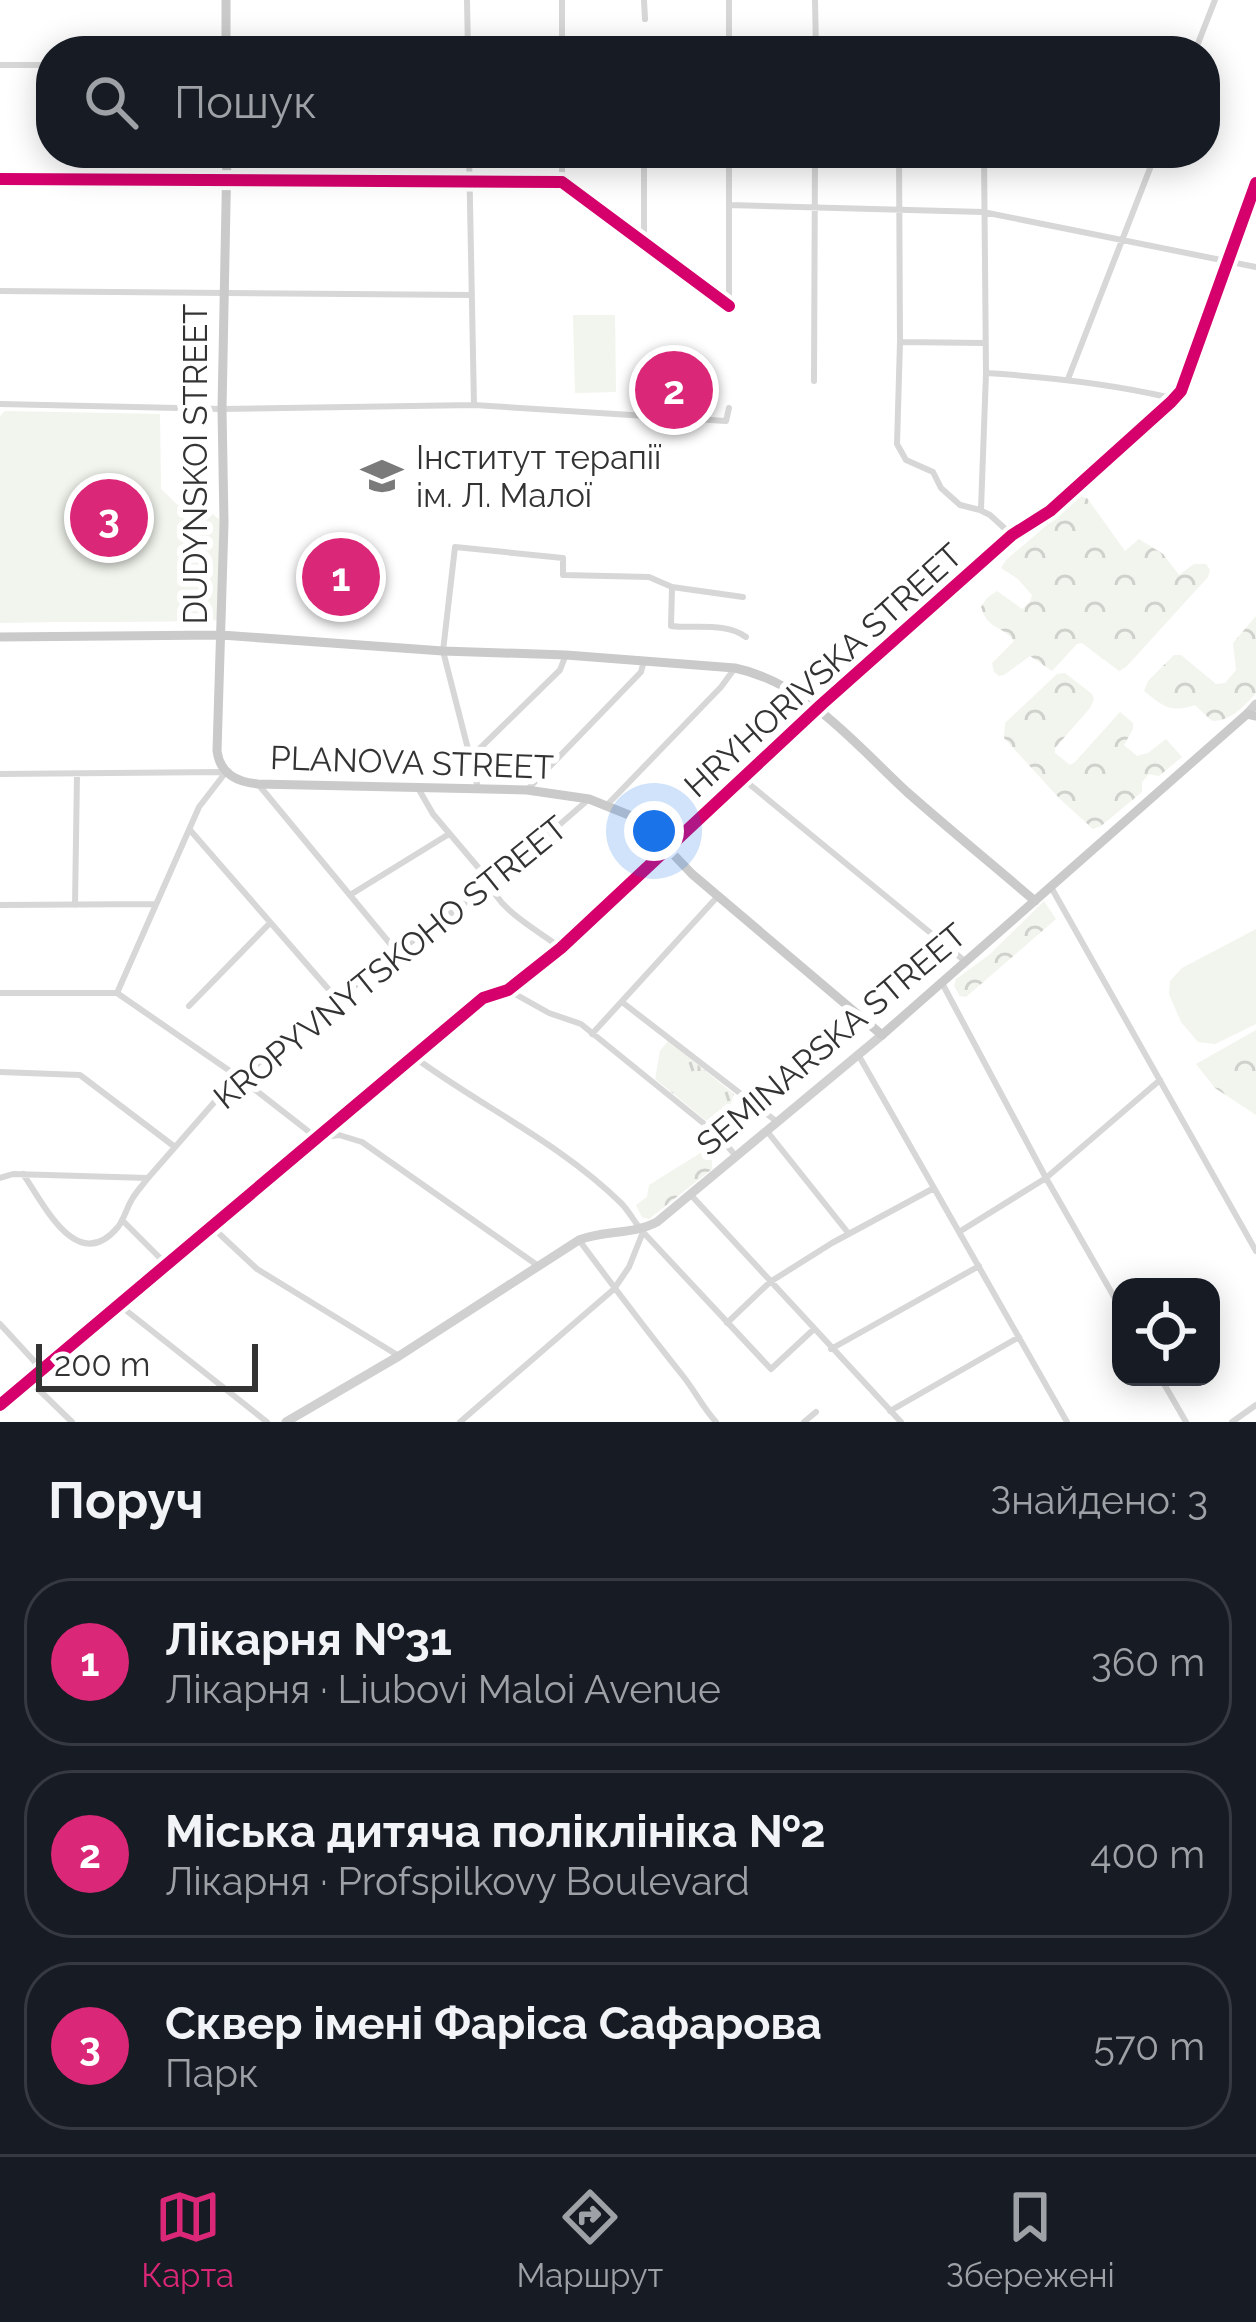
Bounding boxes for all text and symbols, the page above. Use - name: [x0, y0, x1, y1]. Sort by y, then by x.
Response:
- search box: [36, 36, 1220, 168]
- icon: search: [78, 69, 144, 135]
- text: Пошук: [174, 76, 317, 129]
- street label: DUDYNSKOI STREET: [176, 304, 215, 624]
- pin: 2: [635, 345, 713, 435]
- place label: Інститут терапії ім. Л. Малої: [416, 438, 661, 515]
- school or university icon: Інститут терапії ім. Л. Малої: [359, 453, 405, 499]
- pin: 3: [70, 473, 148, 563]
- pin: 1: [302, 532, 380, 622]
- street label: HRYHORIVSKA STREET: [677, 535, 970, 805]
- street label: PLANOVA STREET: [270, 738, 554, 787]
- your location: [624, 801, 684, 861]
- street label: KROPYVNYTSKOHO STREET: [206, 808, 575, 1117]
- street label: SEMINARSKA STREET: [689, 915, 974, 1163]
- map controls: [1112, 1278, 1220, 1386]
- button: locate: [1112, 1278, 1220, 1386]
- scale bar: [36, 1338, 258, 1391]
- text: 200 m: [54, 1345, 150, 1384]
- text: Поруч: [48, 1470, 203, 1530]
- text: Знайдено: 3: [990, 1477, 1208, 1523]
- text: Лікарня №31: [165, 1613, 452, 1666]
- text: 1: [80, 1639, 100, 1685]
- text: 360 m: [1091, 1639, 1205, 1685]
- text: Лікарня · Liubovi Maloi Avenue: [165, 1666, 721, 1712]
- text: Міська дитяча поліклініка №2: [165, 1805, 826, 1858]
- text: 2: [79, 1831, 101, 1877]
- text: 400 m: [1090, 1831, 1205, 1877]
- text: Лікарня · Profspilkovy Boulevard: [165, 1858, 750, 1904]
- text: Сквер імені Фаріса Сафарова: [165, 1997, 822, 2050]
- text: 3: [79, 2023, 101, 2069]
- text: 570 m: [1094, 2023, 1205, 2069]
- text: Парк: [165, 2050, 258, 2096]
- tab: Карта: [141, 2184, 234, 2295]
- tab: Маршрут: [517, 2184, 663, 2295]
- tab: Збережені: [946, 2184, 1115, 2295]

